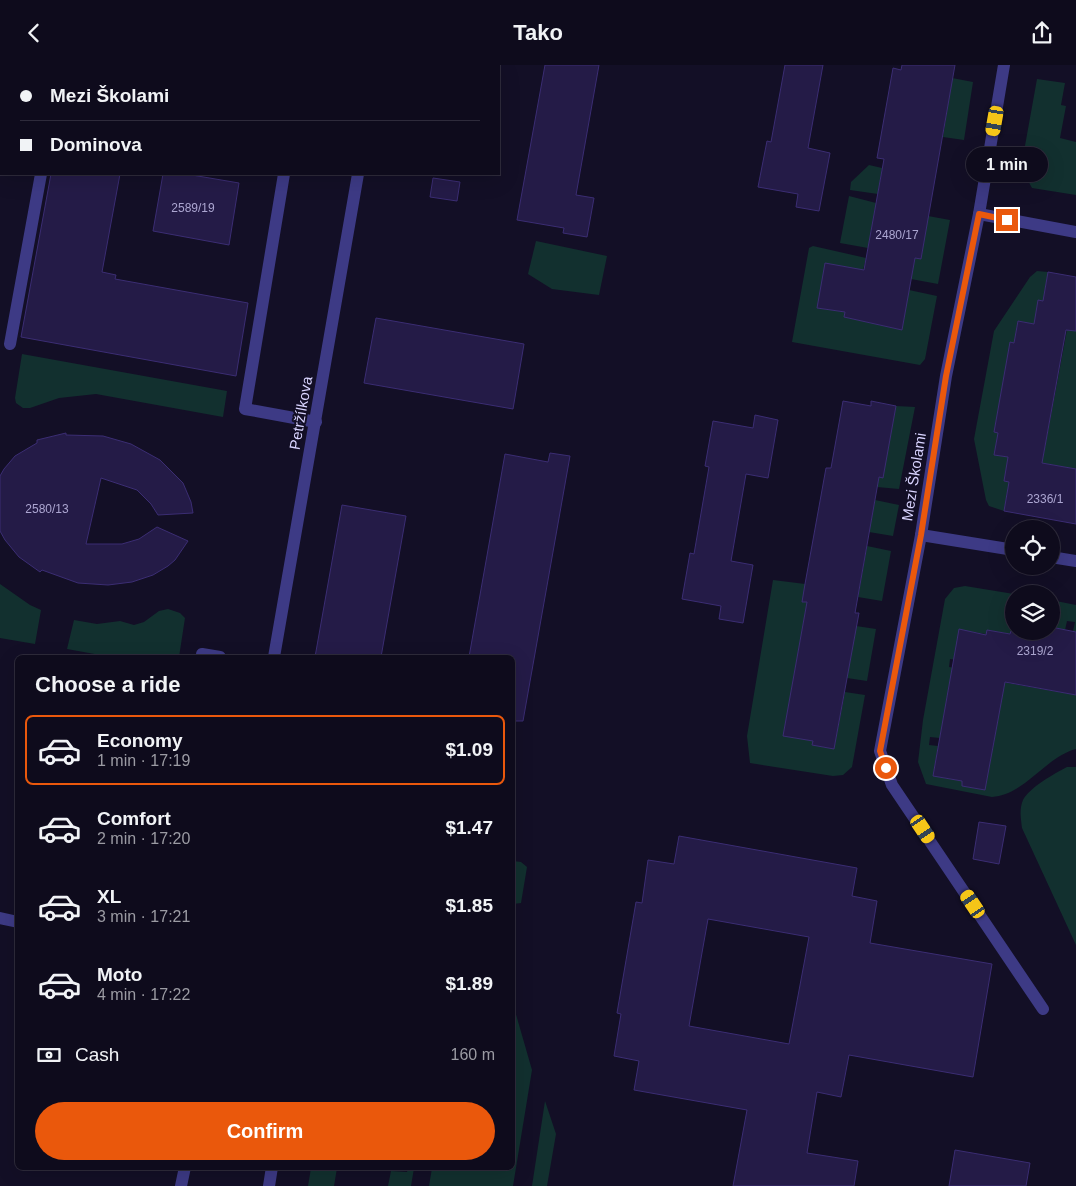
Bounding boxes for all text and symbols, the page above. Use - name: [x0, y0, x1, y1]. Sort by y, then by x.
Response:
- icon: back: [20, 19, 48, 47]
- icon: share: [1028, 19, 1056, 47]
- text: Tako: [513, 20, 563, 45]
- text: Mezi Školami: [50, 85, 169, 106]
- car: [985, 105, 1004, 137]
- text: Dominova: [50, 134, 142, 155]
- callout: 1 min: [966, 147, 1048, 183]
- text: 1 min: [986, 156, 1028, 173]
- house number: 2589/19: [171, 201, 215, 215]
- route end: [996, 209, 1018, 231]
- house number: 2480/17: [875, 228, 919, 242]
- street label: Petržílkova: [286, 374, 315, 451]
- street label: Mezi Školami: [898, 432, 929, 522]
- house number: 2336/1: [1027, 492, 1064, 506]
- house number: 2580/13: [25, 502, 69, 516]
- map controls: [1005, 520, 1060, 640]
- button: locate: [1005, 520, 1060, 575]
- button: layers: [1005, 585, 1060, 640]
- house number: 2319/2: [1017, 644, 1054, 658]
- text: Choose a ride: [35, 672, 180, 697]
- icon: car: [37, 728, 82, 773]
- text: Economy: [97, 730, 183, 751]
- text: $1.09: [445, 739, 493, 760]
- text: 1 min · 17:19: [97, 752, 190, 769]
- route start: [875, 757, 897, 779]
- icon: car: [37, 806, 82, 851]
- text: Comfort: [97, 808, 171, 829]
- car: [908, 812, 937, 846]
- text: $1.47: [445, 817, 493, 838]
- text: 2 min · 17:20: [97, 830, 190, 847]
- icon: car: [37, 884, 82, 929]
- text: XL: [97, 886, 121, 907]
- car: [958, 887, 987, 921]
- text: $1.85: [445, 895, 493, 916]
- text: 3 min · 17:21: [97, 908, 190, 925]
- icon: car: [37, 962, 82, 1007]
- text: Moto: [97, 964, 142, 985]
- text: $1.89: [445, 973, 493, 994]
- text: 4 min · 17:22: [97, 986, 190, 1003]
- icon: cash: [35, 1041, 63, 1069]
- text: Cash: [75, 1044, 119, 1065]
- text: 160 m: [451, 1046, 495, 1063]
- button: Confirm: [35, 1102, 495, 1160]

